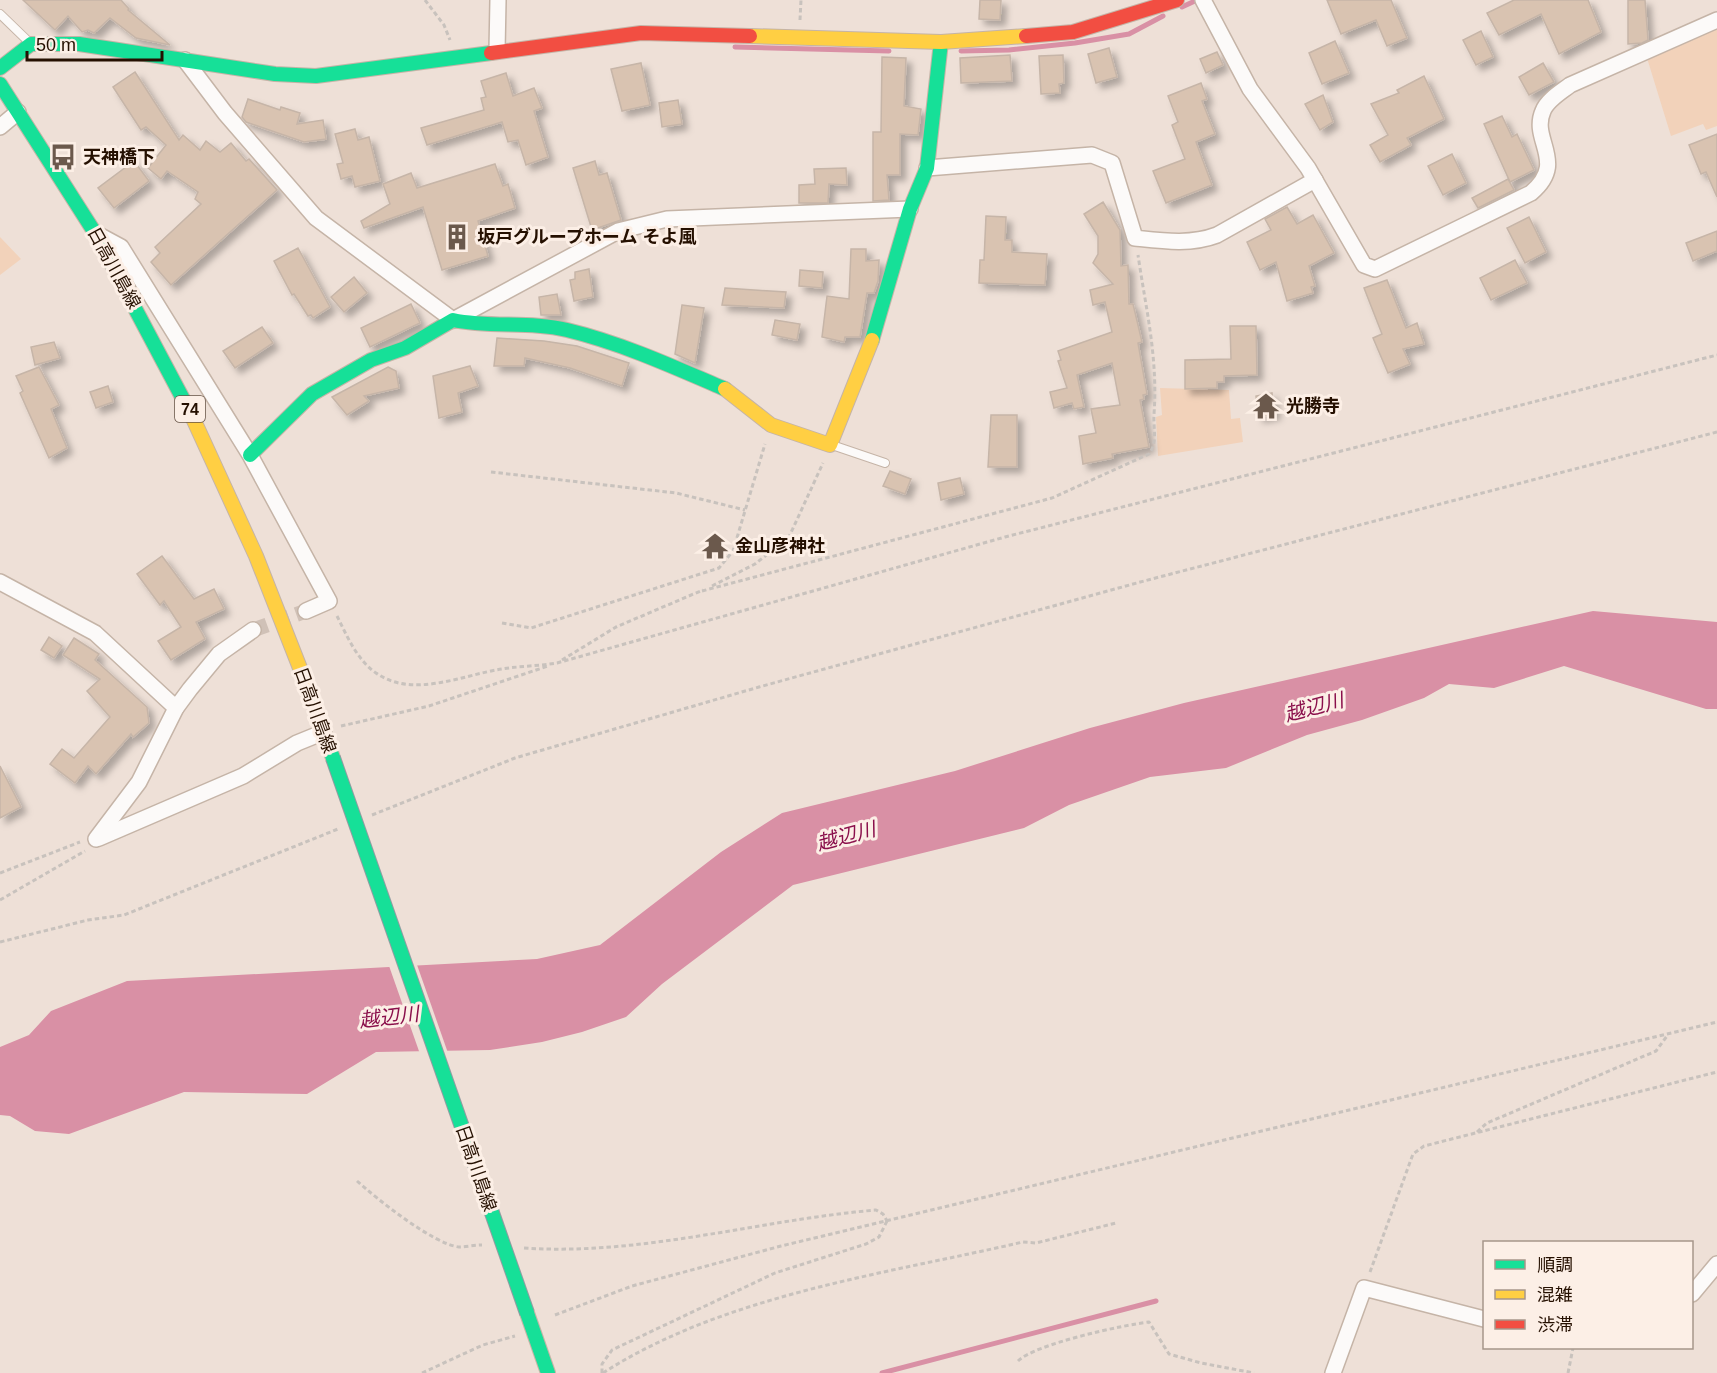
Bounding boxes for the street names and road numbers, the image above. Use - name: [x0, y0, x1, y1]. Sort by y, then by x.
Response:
- street label: 日高川島線: [83, 224, 145, 312]
- road number: 74: [175, 396, 205, 422]
- street label: 日高川島線: [290, 664, 340, 756]
- street label: 日高川島線: [452, 1122, 500, 1214]

